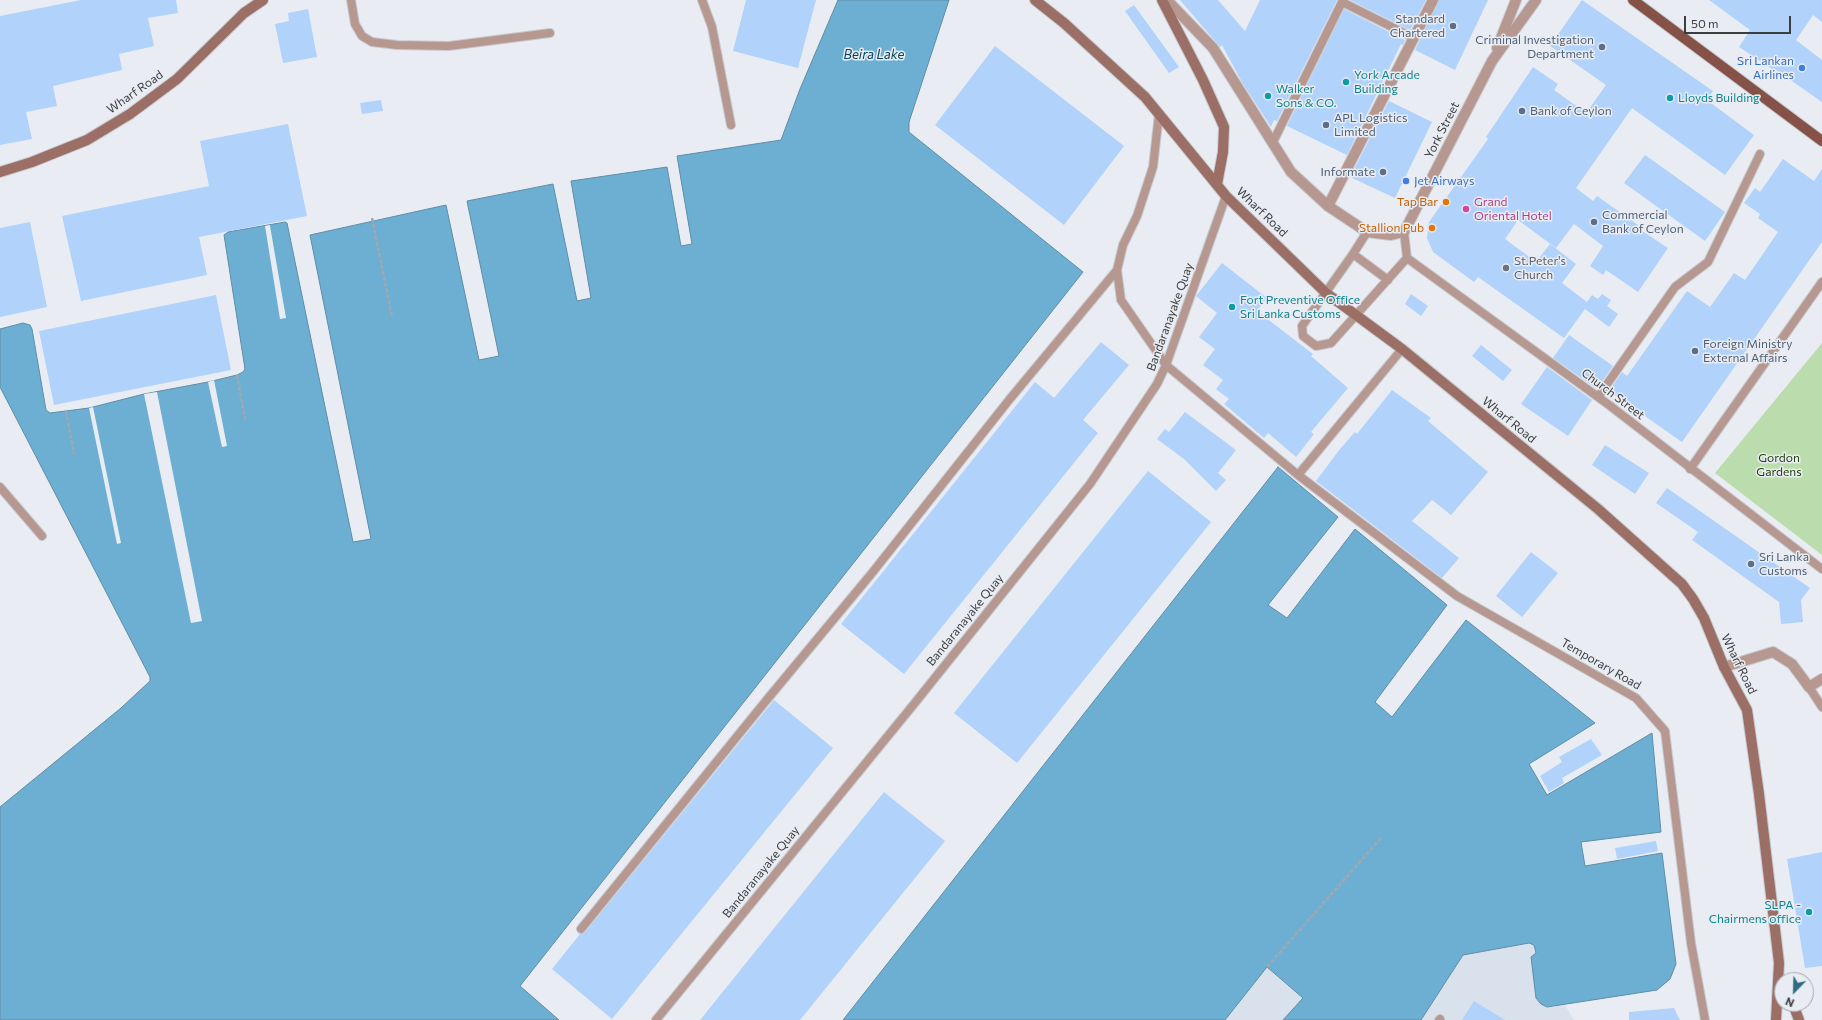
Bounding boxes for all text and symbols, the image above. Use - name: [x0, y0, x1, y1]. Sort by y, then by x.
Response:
- scale bar: [1686, 8, 1793, 34]
- place label: Standard Chartered: [1390, 12, 1445, 40]
- text: 50 m: [1691, 16, 1719, 30]
- marker: Standard Chartered: [1448, 21, 1458, 31]
- place label: Criminal Investigation Department: [1475, 33, 1594, 61]
- marker: Criminal Investigation Department: [1597, 42, 1607, 52]
- water label: Beira Lake: [844, 47, 904, 63]
- place label: Sri Lankan Airlines: [1737, 54, 1794, 82]
- marker: Sri Lankan Airlines: [1797, 63, 1807, 73]
- street label: Wharf Road: [104, 67, 166, 117]
- place label: York Arcade Building: [1354, 68, 1420, 96]
- marker: York Arcade Building: [1341, 77, 1351, 87]
- place label: Walker Sons & CO.: [1276, 82, 1336, 110]
- marker: Walker Sons & CO.: [1263, 91, 1273, 101]
- place label: Lloyds Building: [1678, 91, 1760, 105]
- marker: Lloyds Building: [1665, 93, 1675, 103]
- street label: York Street: [1422, 99, 1462, 161]
- place label: Bank of Ceylon: [1530, 104, 1612, 118]
- marker: Bank of Ceylon: [1517, 106, 1527, 116]
- place label: APL Logistics Limited: [1334, 111, 1407, 139]
- marker: APL Logistics Limited: [1321, 120, 1331, 130]
- place label: Informate: [1320, 165, 1375, 179]
- marker: Informate: [1378, 167, 1388, 177]
- place label: Jet Airways: [1414, 174, 1474, 188]
- marker: Jet Airways: [1401, 176, 1411, 186]
- street label: Wharf Road: [1234, 184, 1290, 240]
- place label: Tap Bar: [1397, 195, 1438, 209]
- place label: Grand Oriental Hotel: [1474, 195, 1552, 223]
- marker: Tap Bar: [1441, 197, 1451, 207]
- marker: Grand Oriental Hotel: [1461, 204, 1471, 214]
- place label: Commercial Bank of Ceylon: [1602, 208, 1684, 236]
- marker: Commercial Bank of Ceylon: [1589, 217, 1599, 227]
- place label: Stallion Pub: [1359, 221, 1424, 235]
- marker: Stallion Pub: [1427, 223, 1437, 233]
- place label: St.Peter's Church: [1514, 254, 1566, 282]
- street label: Bandaranayake Quay: [1144, 261, 1196, 373]
- marker: St.Peter's Church: [1501, 263, 1511, 273]
- place label: Fort Preventive Office Sri Lanka Customs: [1240, 293, 1360, 321]
- marker: Fort Preventive Office Sri Lanka Customs: [1227, 302, 1237, 312]
- place label: Foreign Ministry External Affairs: [1703, 337, 1792, 365]
- marker: Foreign Ministry External Affairs: [1690, 346, 1700, 356]
- street label: Church Street: [1579, 366, 1647, 422]
- street label: Wharf Road: [1479, 394, 1539, 446]
- park label: Gordon Gardens: [1756, 451, 1802, 479]
- place label: Sri Lanka Customs: [1759, 550, 1809, 578]
- marker: Sri Lanka Customs: [1746, 559, 1756, 569]
- street label: Bandaranayake Quay: [923, 571, 1007, 669]
- street label: Wharf Road: [1718, 632, 1760, 696]
- street label: Temporary Road: [1558, 635, 1644, 693]
- street label: Bandaranayake Quay: [719, 823, 803, 921]
- place label: SLPA - Chairmens office: [1709, 898, 1801, 926]
- marker: SLPA - Chairmens office: [1804, 907, 1814, 917]
- north arrow: [1774, 972, 1814, 1012]
- text: N: [1783, 995, 1796, 1010]

